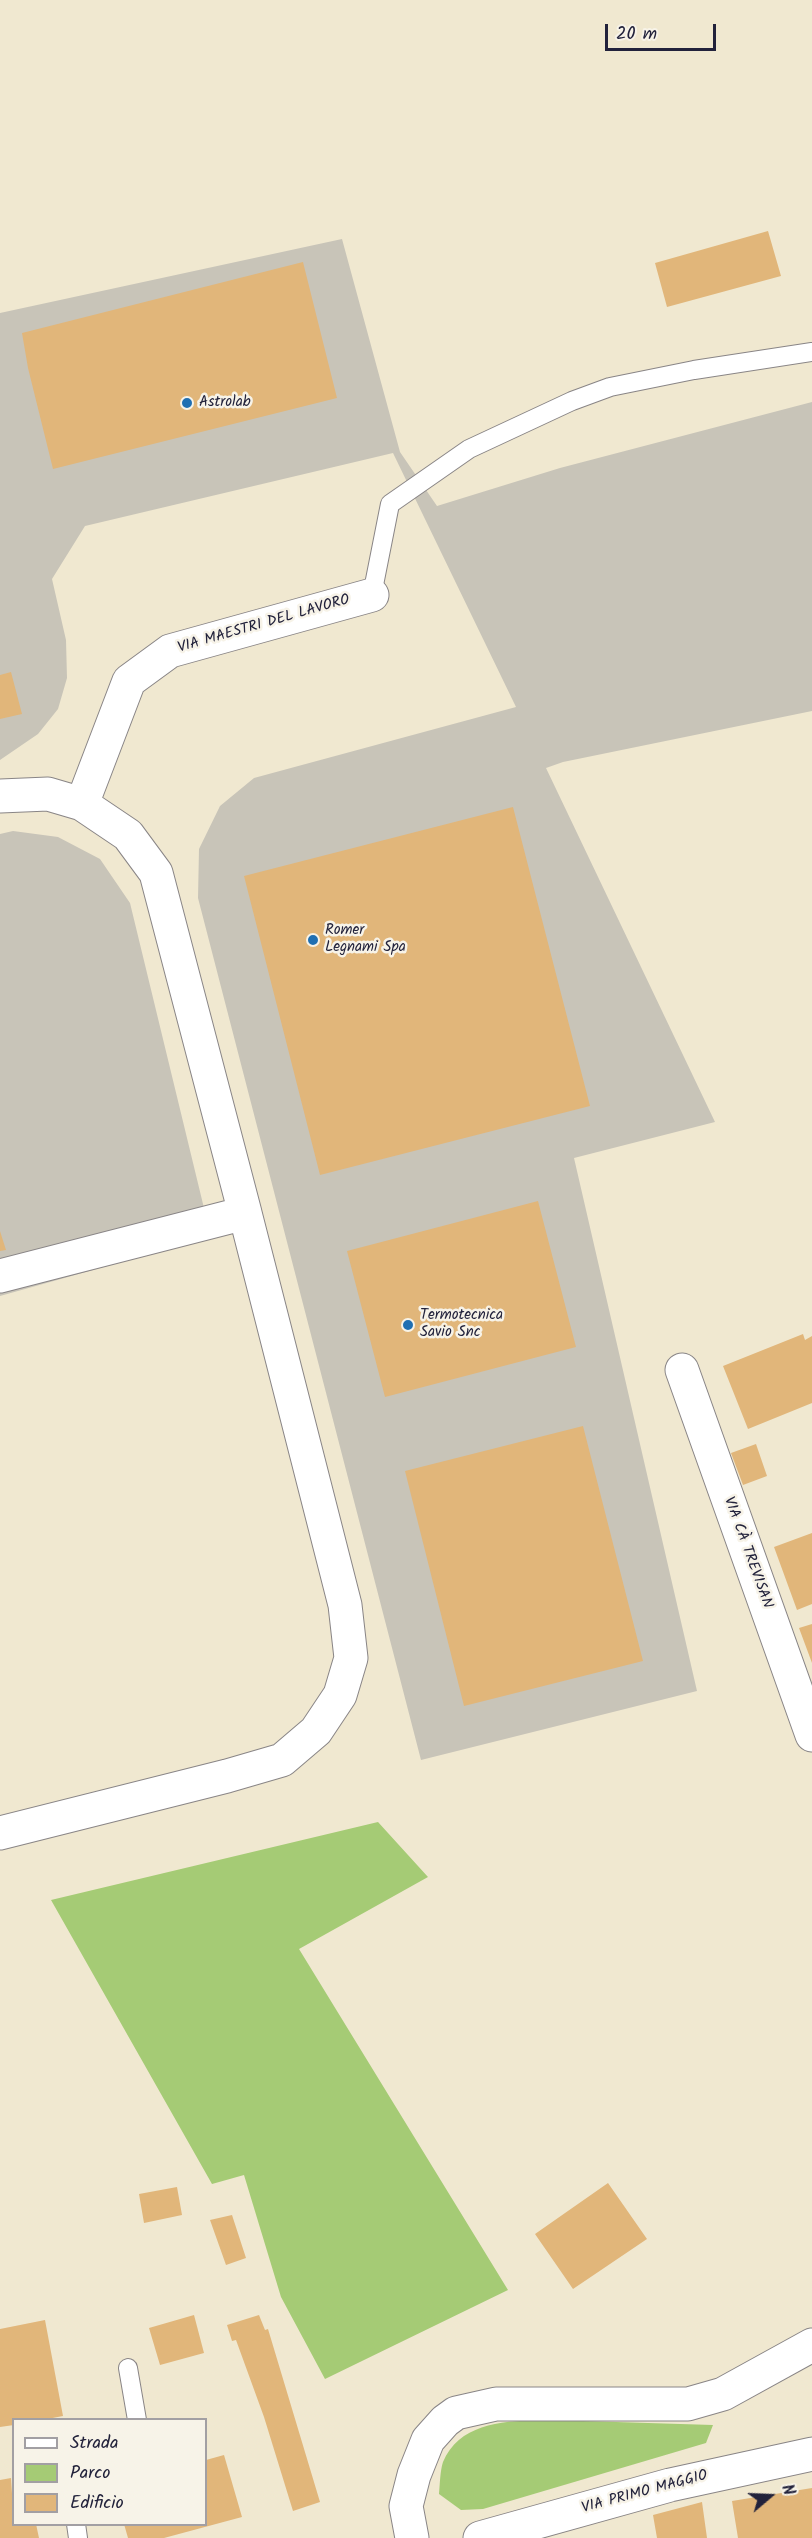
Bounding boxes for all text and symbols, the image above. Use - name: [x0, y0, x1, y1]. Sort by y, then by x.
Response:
- scale bar: [608, 12, 719, 50]
- text: 20 m: [616, 20, 657, 49]
- place label: Astrolab: [199, 394, 251, 412]
- marker: Astrolab: [180, 396, 194, 410]
- street label: VIA MAESTRI DEL LAVORO: [176, 592, 352, 658]
- place label: Romer Legnami Spa: [325, 922, 406, 957]
- marker: Romer Legnami Spa: [306, 933, 320, 947]
- place label: Termotecnica Savio Snc: [420, 1307, 503, 1342]
- marker: Termotecnica Savio Snc: [401, 1318, 415, 1332]
- street label: VIA CÀ TREVISAN: [718, 1495, 776, 1611]
- legend: [12, 2418, 207, 2526]
- text: Strada: [70, 2429, 118, 2458]
- text: Parco: [70, 2459, 110, 2488]
- north arrow: [740, 2466, 800, 2526]
- street label: VIA PRIMO MAGGIO: [580, 2468, 710, 2518]
- text: N: [774, 2481, 801, 2499]
- text: Edificio: [70, 2489, 124, 2518]

